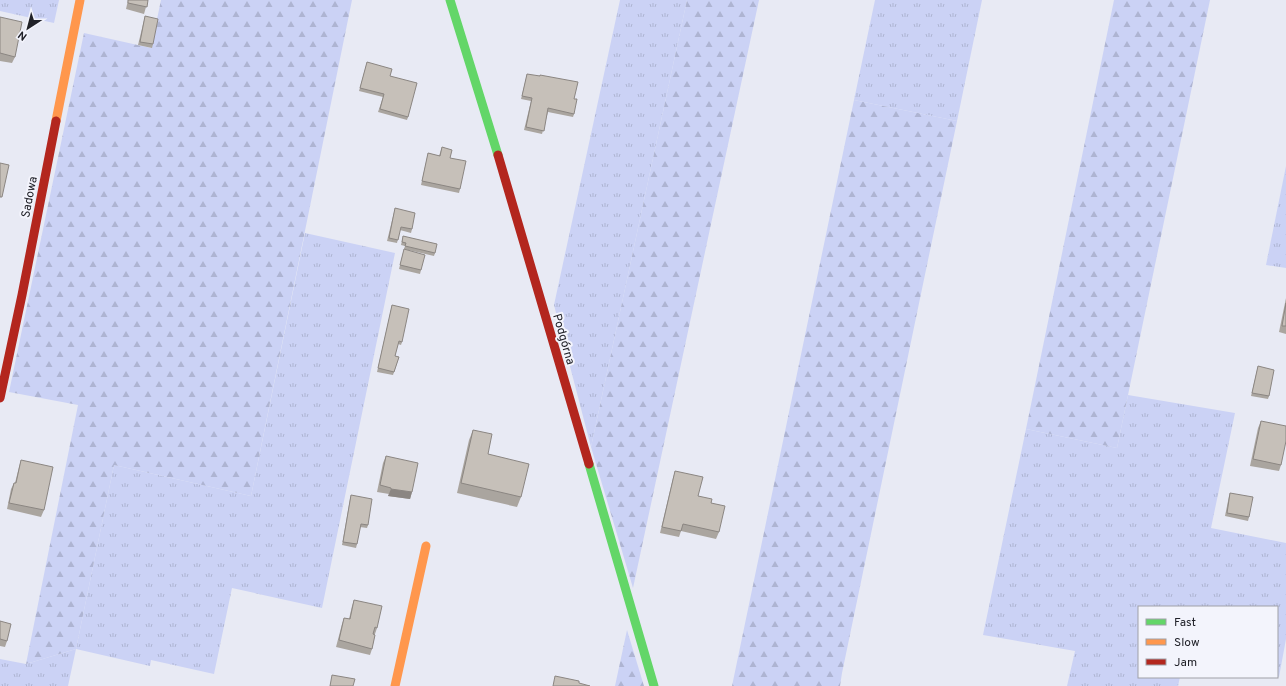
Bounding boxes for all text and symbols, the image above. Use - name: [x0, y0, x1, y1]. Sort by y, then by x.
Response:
- north arrow: [8, 8, 48, 48]
- text: N: [15, 27, 30, 43]
- street label: Sadowa: [18, 175, 42, 219]
- street label: Podgórna: [548, 312, 578, 367]
- legend: [1138, 606, 1278, 678]
- text: Fast: [1174, 615, 1196, 631]
- text: Slow: [1174, 635, 1200, 651]
- text: Jam: [1174, 655, 1197, 671]

